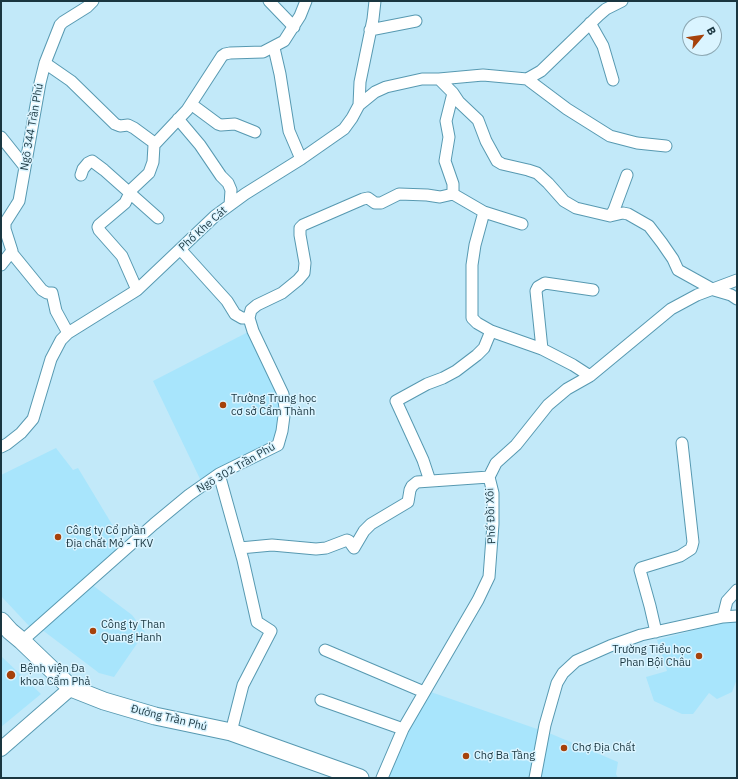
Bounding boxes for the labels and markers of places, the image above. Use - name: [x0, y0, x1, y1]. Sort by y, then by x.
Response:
- place label: Trường Trung học cơ sở Cẩm Thành: [231, 392, 317, 418]
- marker: Trường Trung học cơ sở Cẩm Thành: [218, 400, 228, 410]
- place label: Công ty Cổ phần Địa chất Mỏ - TKV: [66, 524, 153, 550]
- marker: Công ty Cổ phần Địa chất Mỏ - TKV: [53, 532, 63, 542]
- place label: Công ty Than Quang Hanh: [101, 618, 165, 644]
- marker: Công ty Than Quang Hanh: [88, 626, 98, 636]
- place label: Trường Tiểu học Phan Bội Châu: [612, 643, 691, 669]
- marker: Trường Tiểu học Phan Bội Châu: [694, 651, 704, 661]
- place label: Bệnh viện Đa khoa Cẩm Phả: [20, 662, 90, 688]
- marker: Bệnh viện Đa khoa Cẩm Phả: [5, 669, 17, 681]
- place label: Chợ Địa Chất: [572, 741, 635, 755]
- marker: Chợ Địa Chất: [559, 743, 569, 753]
- place label: Chợ Ba Tầng: [474, 749, 535, 763]
- marker: Chợ Ba Tầng: [461, 751, 471, 761]

